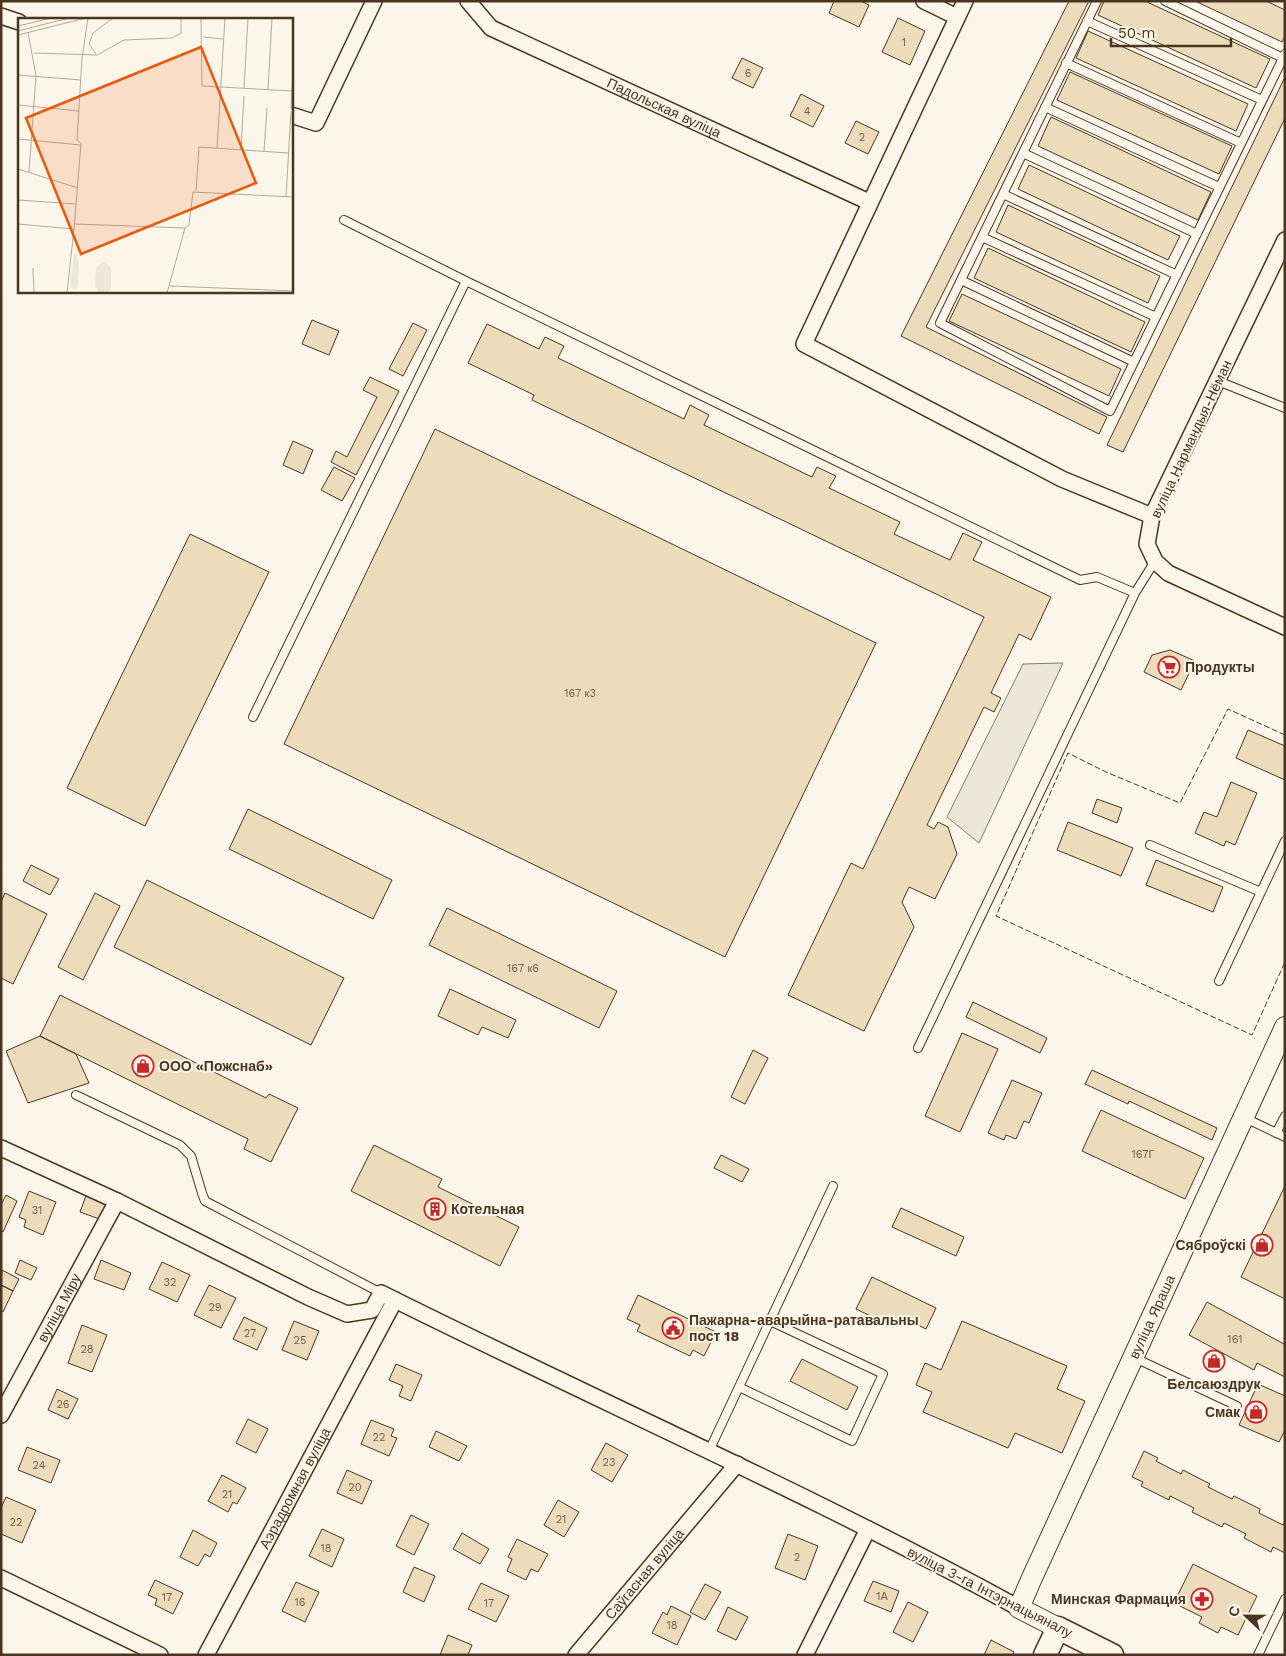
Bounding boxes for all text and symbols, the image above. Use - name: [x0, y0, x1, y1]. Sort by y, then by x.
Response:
- scale bar: [1111, 15, 1231, 47]
- inset map: [18, 18, 292, 292]
- text: 50 m: [1118, 24, 1155, 42]
- house number: 1: [902, 36, 906, 49]
- house number: 6: [745, 67, 752, 80]
- street label: Падольская вуліца: [605, 75, 724, 141]
- house number: 4: [804, 105, 811, 118]
- house number: 2: [859, 131, 865, 144]
- street label: вуліца Нармандыя-Нёман: [1147, 357, 1235, 521]
- supermarket icon: Продукты: [1157, 655, 1181, 679]
- place label: Продукты: [1185, 659, 1255, 675]
- house number: 167 к3: [564, 687, 596, 700]
- house number: 167 к6: [507, 962, 539, 975]
- shop icon: ООО «Пожснаб»: [131, 1054, 155, 1078]
- place label: ООО «Пожснаб»: [159, 1058, 273, 1074]
- house number: 167Г: [1132, 1148, 1155, 1161]
- building icon: Котельная: [423, 1197, 447, 1221]
- place label: Котельная: [451, 1201, 524, 1217]
- house number: 31: [32, 1204, 42, 1217]
- shop icon: Сяброўскі: [1250, 1233, 1274, 1257]
- place label: Сяброўскі: [1176, 1237, 1246, 1253]
- street label: вуліца Міру: [34, 1271, 84, 1345]
- street label: вуліца Яраша: [1126, 1272, 1178, 1361]
- house number: 32: [164, 1276, 176, 1289]
- house number: 29: [208, 1301, 222, 1314]
- place label: Пажарна-аварыйна-ратавальны пост 18: [689, 1312, 919, 1344]
- public building icon: Пажарна-аварыйна-ратавальны пост 18: [661, 1316, 685, 1340]
- house number: 27: [244, 1327, 256, 1340]
- house number: 161: [1227, 1333, 1243, 1346]
- house number: 25: [294, 1334, 306, 1347]
- house number: 28: [80, 1343, 94, 1356]
- shop icon: Белсаюздрук: [1202, 1349, 1226, 1373]
- place label: Белсаюздрук: [1167, 1376, 1262, 1392]
- house number: 26: [56, 1398, 70, 1411]
- shop icon: Смак: [1244, 1400, 1268, 1424]
- place label: Смак: [1205, 1404, 1241, 1420]
- street label: Аэрадромная вуліца: [256, 1425, 334, 1551]
- house number: 22: [373, 1431, 385, 1444]
- house number: 23: [603, 1456, 615, 1469]
- house number: 24: [33, 1459, 46, 1472]
- house number: 20: [348, 1481, 362, 1494]
- house number: 21: [222, 1488, 232, 1501]
- house number: 21: [556, 1513, 566, 1526]
- house number: 22: [10, 1516, 22, 1529]
- street label: Саўгасная вуліца: [602, 1525, 687, 1623]
- house number: 18: [320, 1542, 332, 1555]
- street label: вуліца 3-га Інтэрнацыяналу: [905, 1543, 1075, 1641]
- house number: 2: [794, 1551, 800, 1564]
- pharmacy icon: Минская Фармация: [1190, 1587, 1214, 1611]
- house number: 1А: [876, 1590, 888, 1603]
- house number: 17: [162, 1591, 172, 1604]
- place label: Минская Фармация: [1051, 1591, 1186, 1607]
- north arrow: [1221, 1591, 1271, 1641]
- house number: 16: [295, 1596, 306, 1609]
- house number: 17: [484, 1597, 494, 1610]
- text: С: [1225, 1603, 1243, 1619]
- house number: 18: [666, 1619, 678, 1632]

